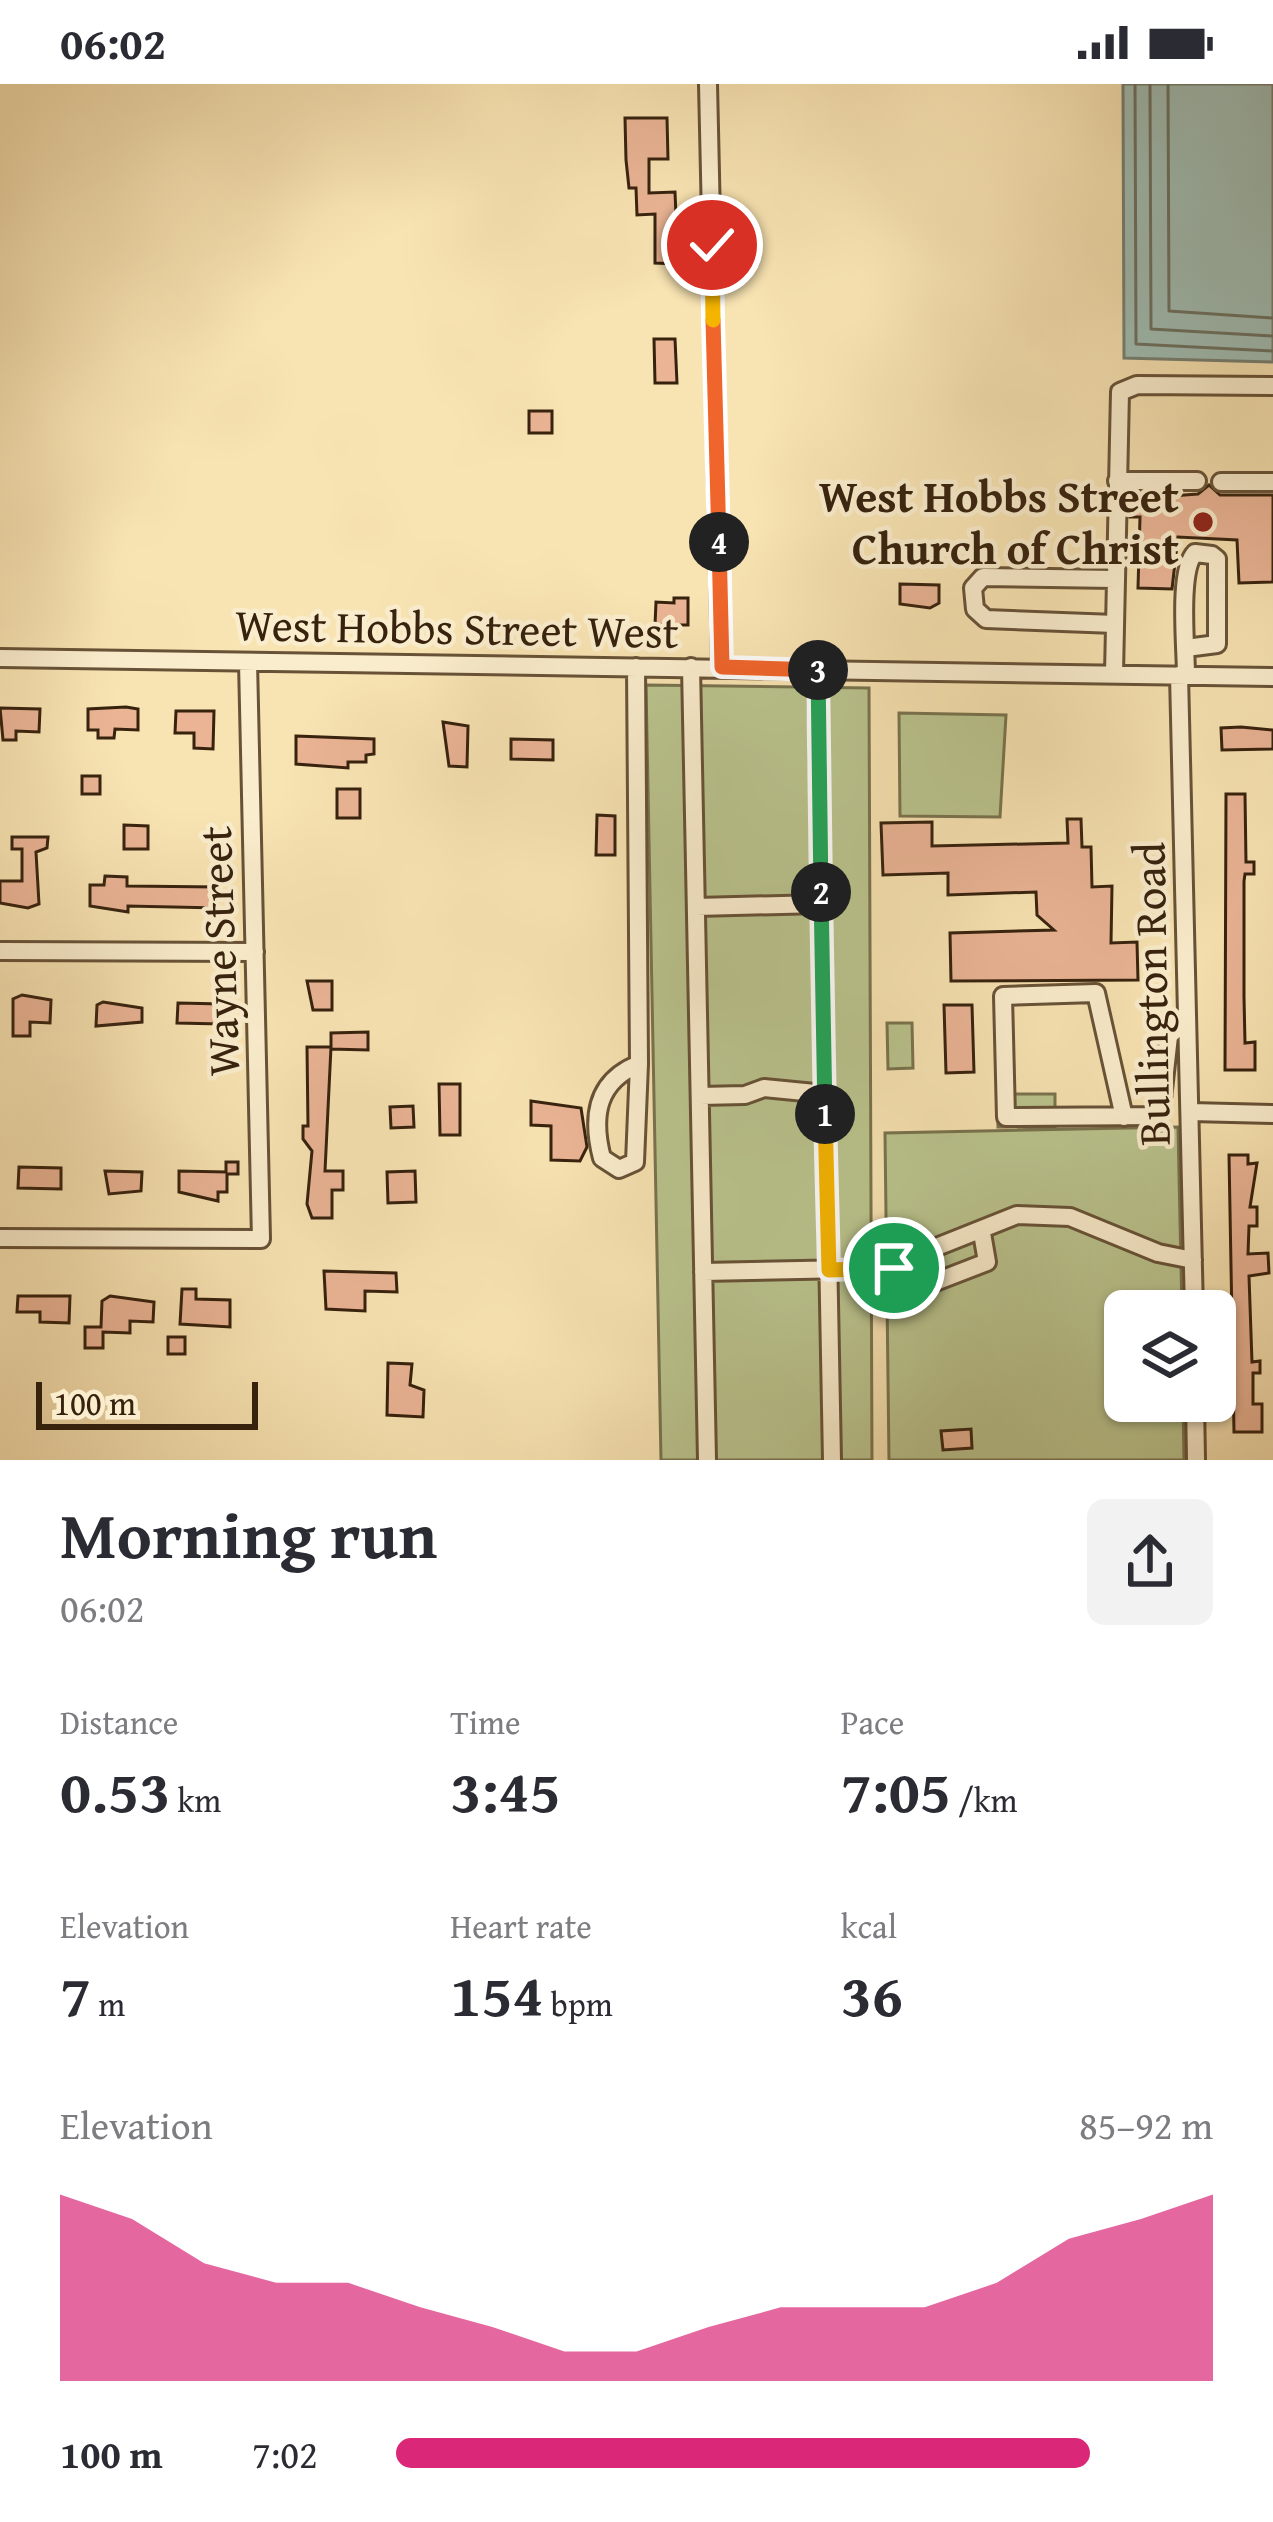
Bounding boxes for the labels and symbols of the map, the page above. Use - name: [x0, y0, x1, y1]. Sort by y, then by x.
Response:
- pin: [661, 194, 763, 296]
- place label: West Hobbs Street Church of Christ: [819, 463, 1179, 580]
- marker: West Hobbs Street Church of Christ: [1190, 509, 1216, 535]
- pin: 4: [689, 512, 749, 572]
- street label: West Hobbs Street West: [235, 591, 679, 664]
- pin: 3: [788, 640, 848, 700]
- street label: Wayne Street: [182, 825, 255, 1077]
- street label: Bullington Road: [1115, 842, 1186, 1146]
- pin: 2: [791, 862, 851, 922]
- pin: 1: [795, 1084, 855, 1144]
- pin: [843, 1217, 945, 1319]
- scale bar: [36, 1376, 258, 1429]

